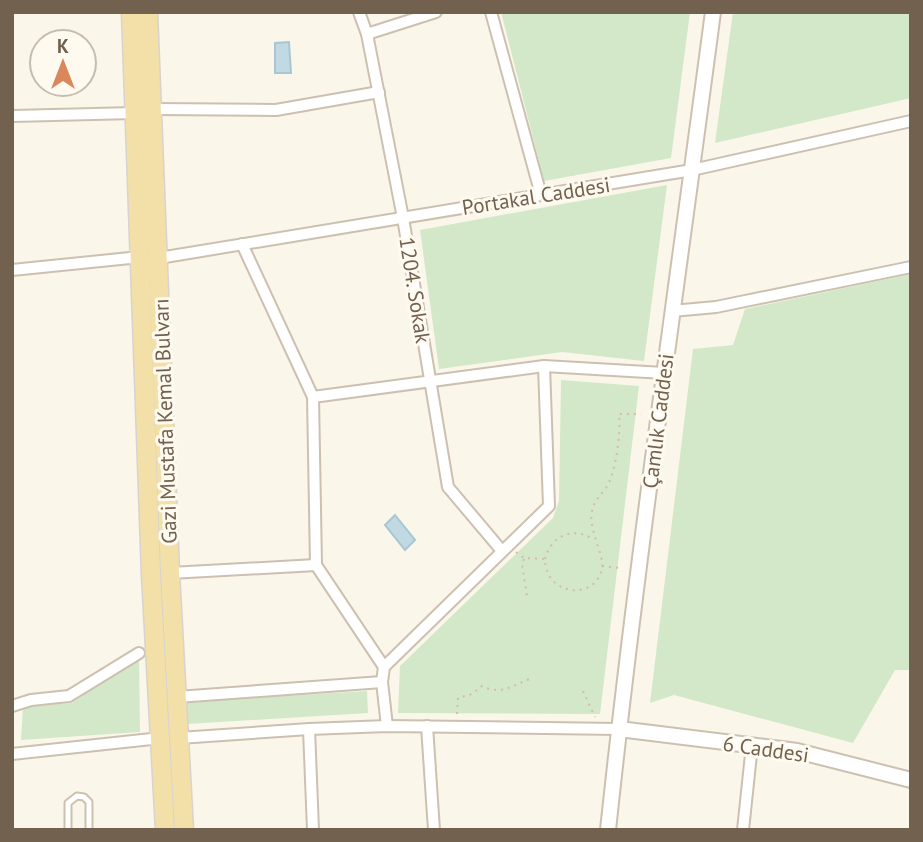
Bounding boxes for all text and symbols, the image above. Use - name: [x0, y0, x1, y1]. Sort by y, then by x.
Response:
- north arrow: [28, 28, 98, 98]
- text: K: [57, 34, 69, 58]
- street label: Portakal Caddesi: [460, 171, 612, 221]
- street label: 1204. Sokak: [393, 235, 437, 345]
- street label: Gazi Mustafa Kemal Bulvarı: [147, 298, 183, 544]
- street label: Çamlık Caddesi: [636, 352, 680, 490]
- street label: 6 Caddesi: [721, 730, 811, 768]

